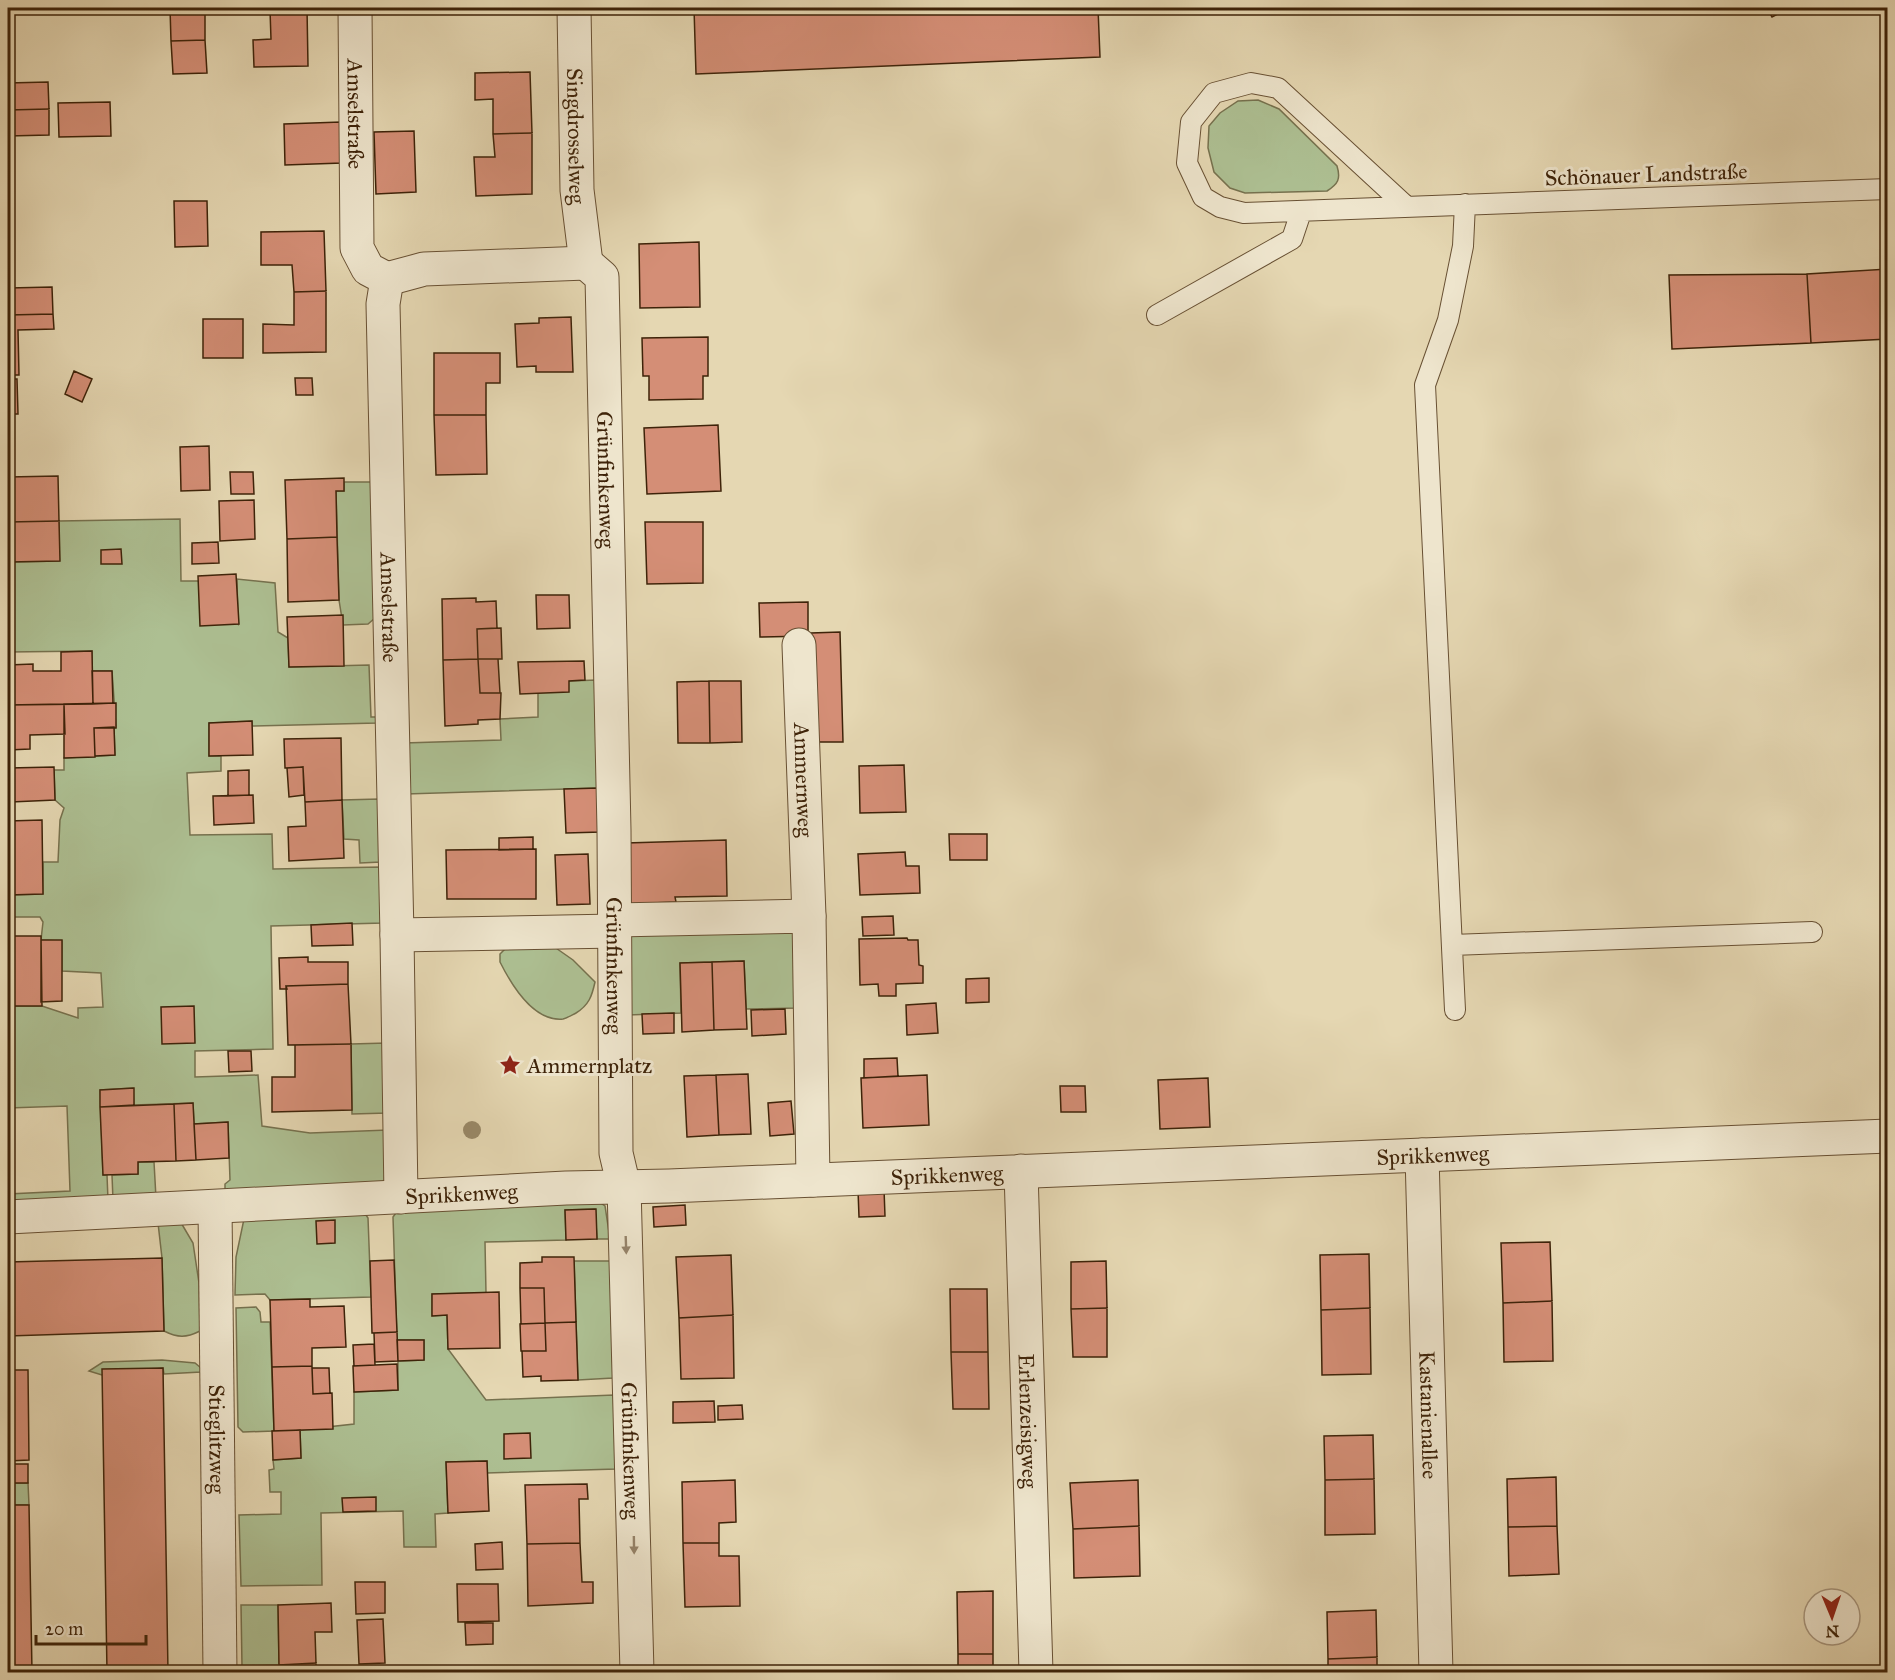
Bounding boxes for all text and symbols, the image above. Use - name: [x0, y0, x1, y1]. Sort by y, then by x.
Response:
- street label: Amselstraße: [341, 58, 369, 169]
- street label: Singdrosselweg: [561, 68, 592, 206]
- street label: Schönauer Landstraße: [1544, 157, 1748, 192]
- street label: Grünfinkenweg: [591, 411, 621, 549]
- street label: Amselstraße: [374, 551, 404, 663]
- street label: Ammernweg: [788, 721, 819, 838]
- street label: Grünfinkenweg: [600, 897, 628, 1035]
- place label: Ammernplatz: [526, 1052, 652, 1079]
- place icon: Ammernplatz: [498, 1053, 522, 1077]
- street label: Sprikkenweg: [1376, 1139, 1490, 1171]
- street label: Sprikkenweg: [890, 1159, 1005, 1191]
- street label: Sprikkenweg: [404, 1177, 519, 1210]
- one-way arrow: [621, 1236, 631, 1255]
- street label: Kastanienallee: [1413, 1350, 1444, 1479]
- street label: Erlenzeisigweg: [1012, 1353, 1044, 1489]
- street label: Grünfinkenweg: [615, 1382, 646, 1520]
- street label: Stieglitzweg: [203, 1384, 231, 1495]
- one-way arrow: [629, 1536, 638, 1555]
- north arrow: [1802, 1587, 1862, 1647]
- scale bar: [36, 1608, 146, 1646]
- text: 20 m: [45, 1618, 83, 1640]
- text: N: [1825, 1622, 1840, 1641]

